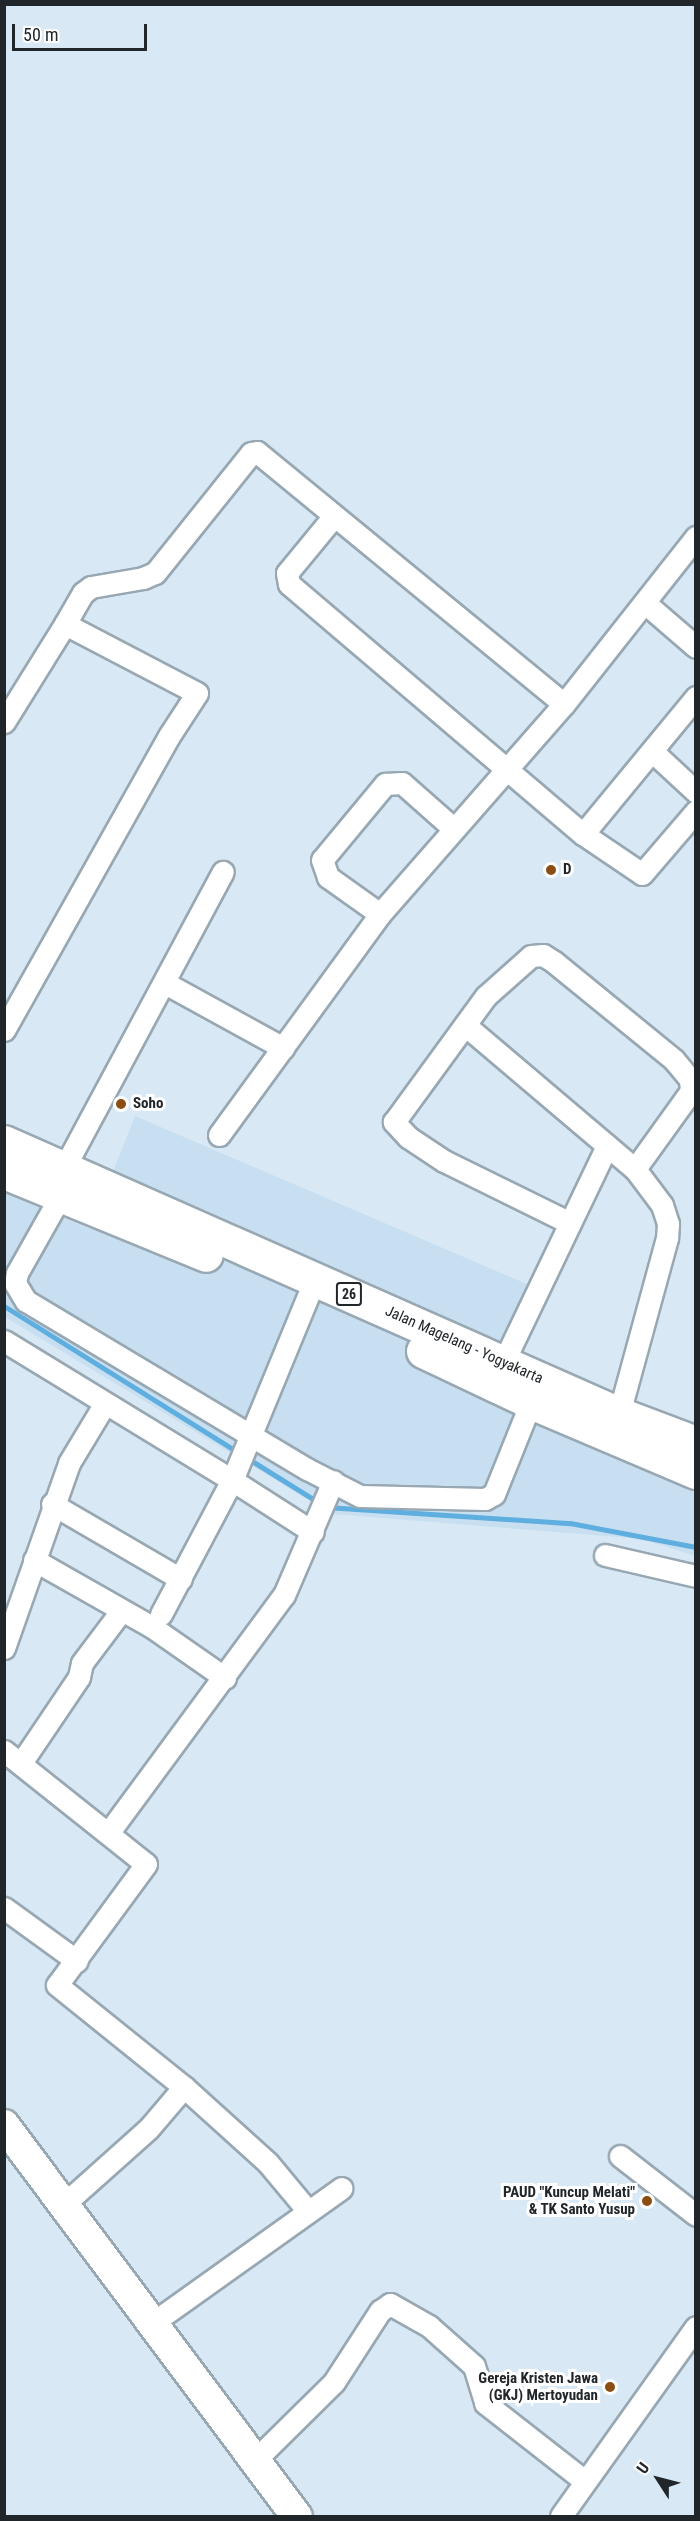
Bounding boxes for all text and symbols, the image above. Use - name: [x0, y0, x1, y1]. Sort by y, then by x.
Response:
- scale bar: [15, 12, 150, 50]
- text: 50 m: [23, 24, 58, 45]
- place label: D: [563, 861, 571, 879]
- marker: D: [544, 863, 558, 877]
- place label: Soho: [133, 1095, 163, 1113]
- marker: Soho: [114, 1097, 128, 1111]
- road number: 26: [336, 1283, 362, 1305]
- street label: Jalan Magelang - Yogyakarta: [382, 1302, 546, 1388]
- place label: PAUD "Kuncup Melati" & TK Santo Yusup: [503, 2183, 635, 2218]
- marker: PAUD "Kuncup Melati" & TK Santo Yusup: [640, 2194, 654, 2208]
- place label: Gereja Kristen Jawa (GKJ) Mertoyudan: [478, 2369, 598, 2404]
- marker: Gereja Kristen Jawa (GKJ) Mertoyudan: [603, 2380, 617, 2394]
- north arrow: [628, 2449, 688, 2509]
- text: U: [633, 2459, 653, 2477]

